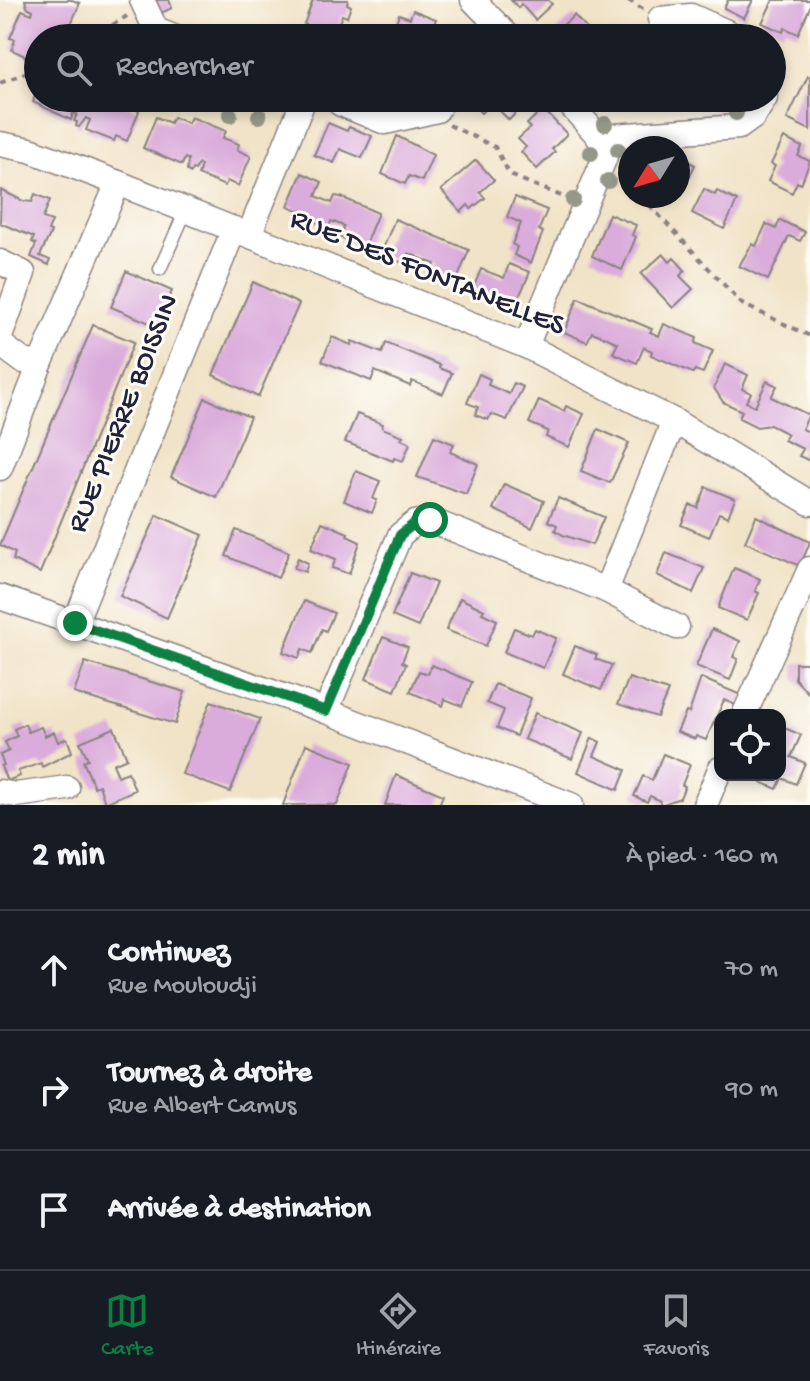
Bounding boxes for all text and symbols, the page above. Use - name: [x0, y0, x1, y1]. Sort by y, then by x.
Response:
- search box: [24, 24, 786, 112]
- icon: search: [52, 46, 96, 90]
- text: Rechercher: [116, 51, 252, 86]
- north arrow: [618, 136, 690, 208]
- street label: RUE DES FONTANELLES: [285, 203, 570, 345]
- street label: RUE PIERRE BOISSIN: [61, 290, 189, 538]
- route start: [412, 502, 448, 538]
- route end: [57, 605, 93, 641]
- map controls: [714, 709, 786, 781]
- button: locate: [714, 709, 786, 781]
- text: 2 min: [32, 837, 104, 877]
- text: À pied · 160 m: [626, 842, 778, 873]
- text: Continuez: [108, 937, 230, 972]
- icon: ahead: [32, 948, 76, 992]
- text: 70 m: [725, 955, 778, 986]
- text: Rue Mouloudji: [108, 972, 257, 1003]
- text: Tournez à droite: [108, 1057, 312, 1092]
- icon: right: [32, 1068, 76, 1112]
- text: 90 m: [726, 1075, 778, 1106]
- text: Rue Albert Camus: [108, 1092, 296, 1123]
- icon: arrive: [32, 1188, 76, 1232]
- text: Arrivée à destination: [108, 1193, 371, 1228]
- tab: Carte: [101, 1289, 154, 1363]
- tab: Itinéraire: [356, 1289, 441, 1363]
- tab: Favoris: [643, 1289, 709, 1363]

